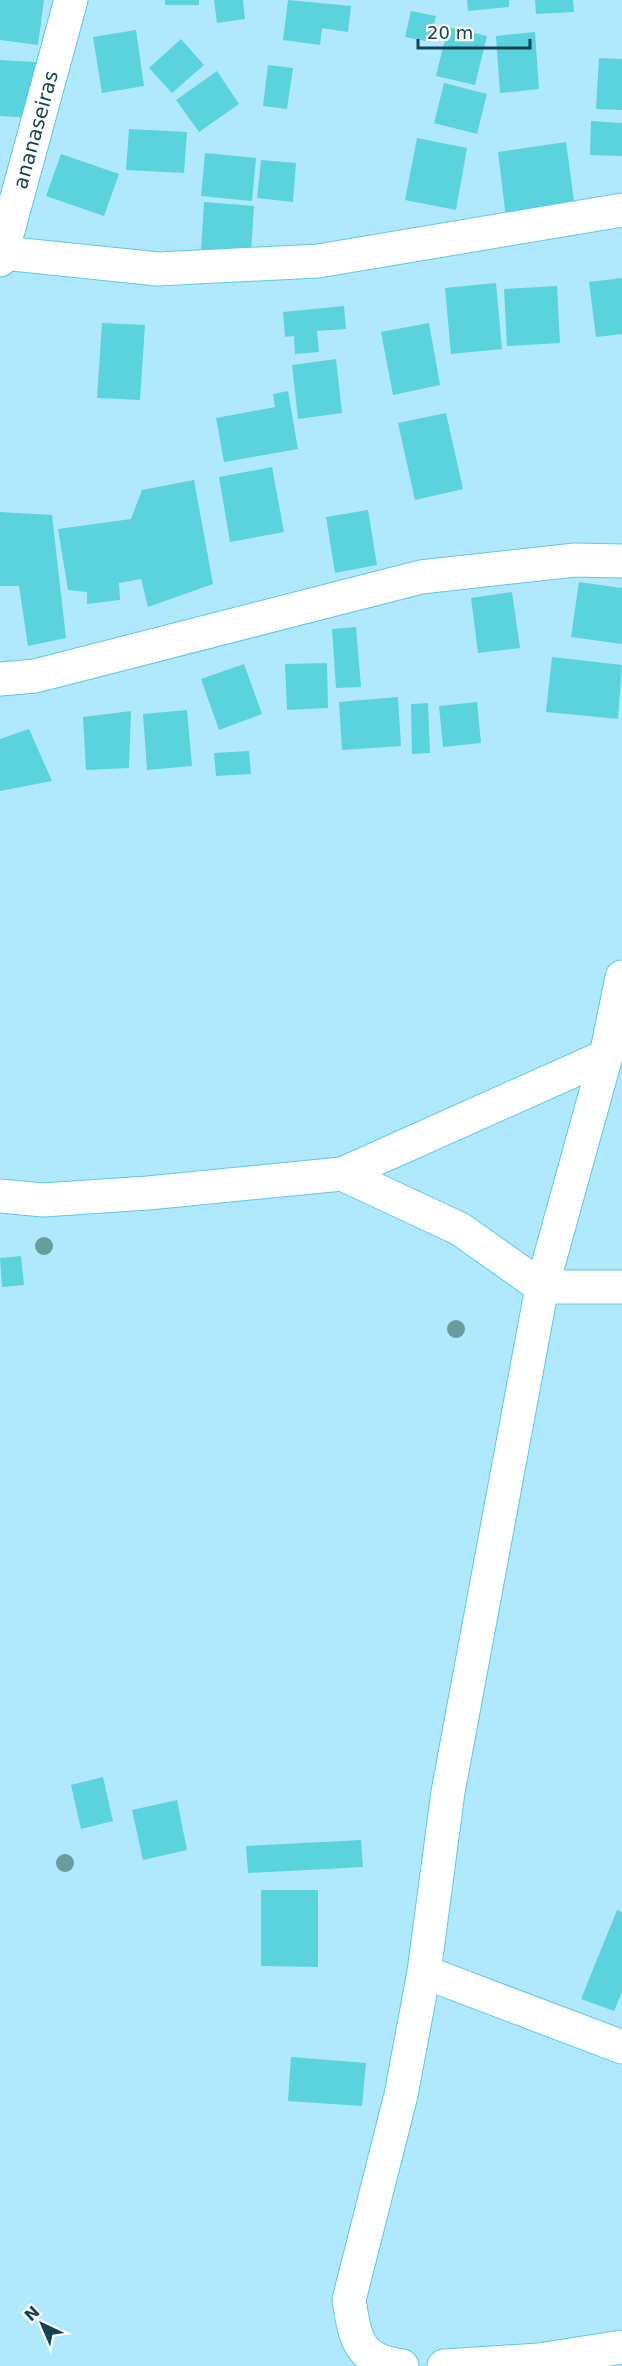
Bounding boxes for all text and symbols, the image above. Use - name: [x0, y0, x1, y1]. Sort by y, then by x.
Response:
- scale bar: [418, 12, 530, 50]
- text: 20 m: [427, 22, 473, 43]
- street label: ananaseiras: [8, 68, 63, 191]
- north arrow: [12, 2294, 72, 2354]
- text: N: [21, 2302, 43, 2325]

